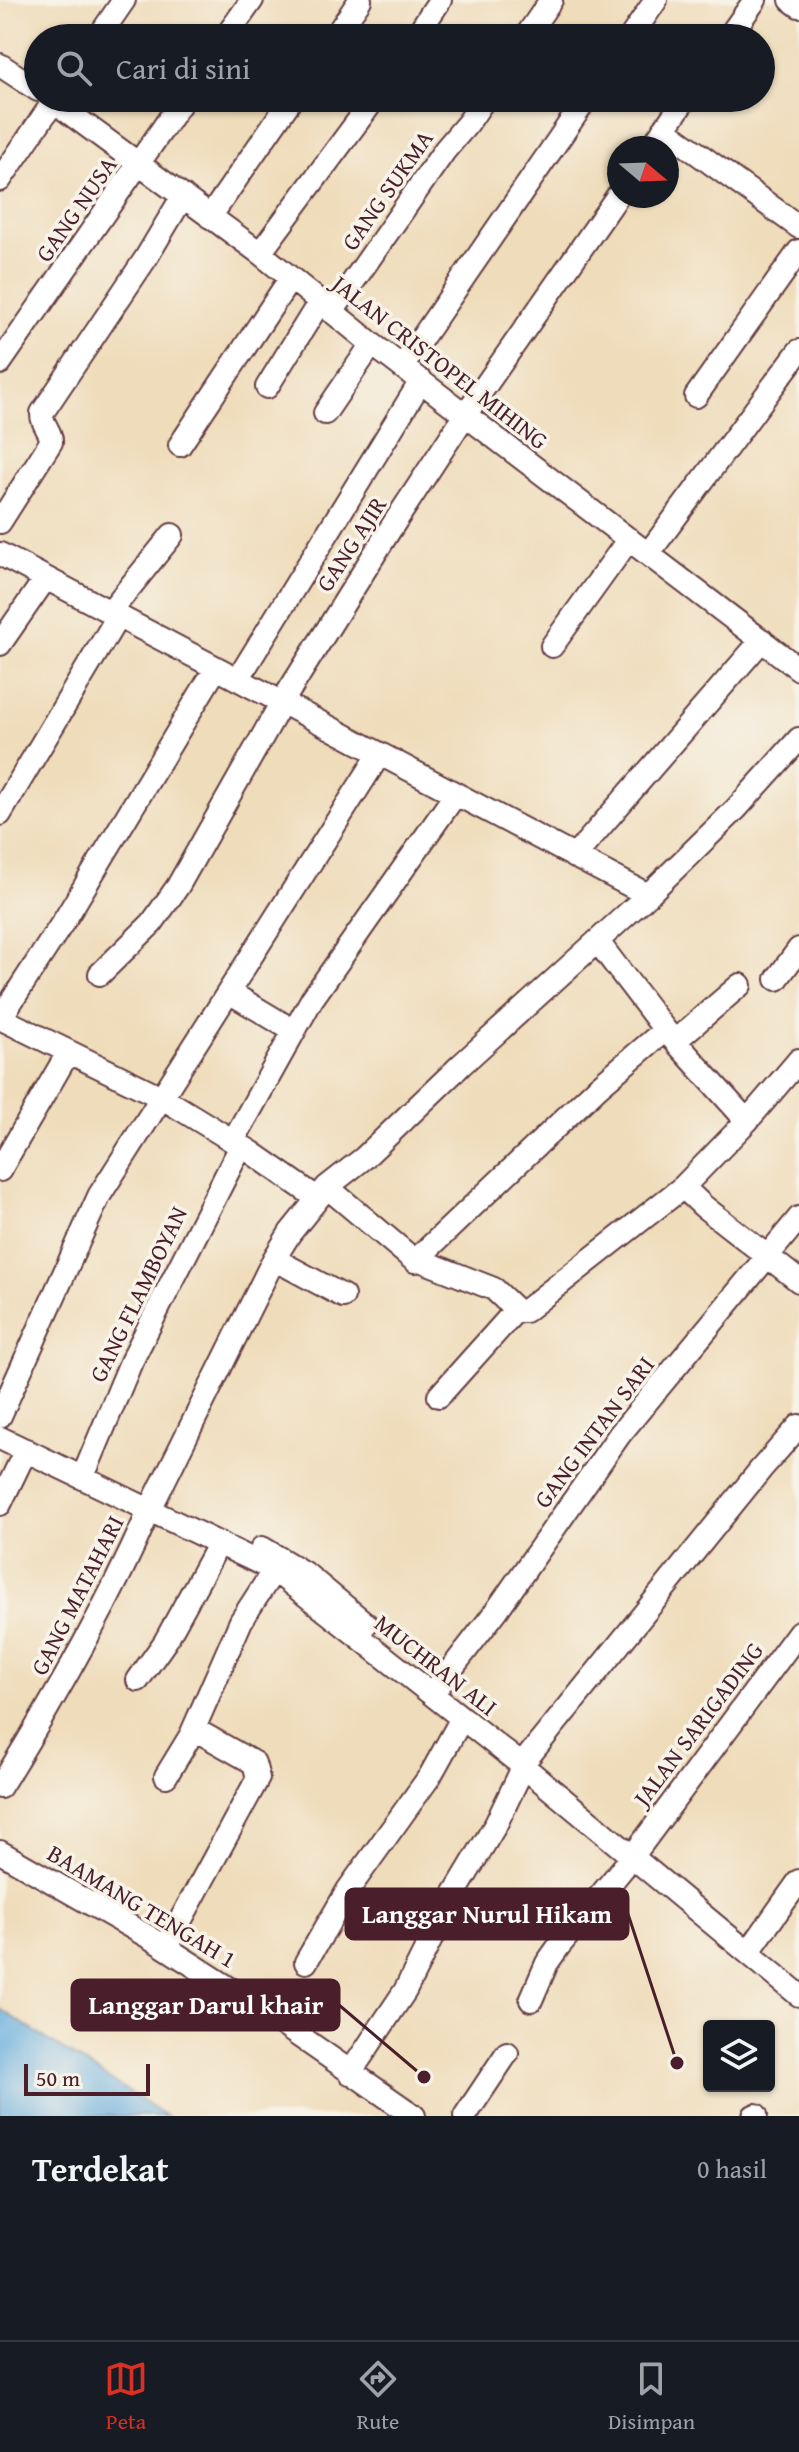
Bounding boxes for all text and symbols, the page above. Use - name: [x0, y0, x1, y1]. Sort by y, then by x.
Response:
- search box: [24, 24, 775, 112]
- icon: search: [52, 46, 96, 90]
- text: Cari di sini: [116, 46, 251, 90]
- street label: GANG SUKMA: [333, 122, 442, 257]
- north arrow: [607, 136, 679, 208]
- street label: GANG NUSA: [27, 149, 125, 269]
- street label: JALAN CRISTOPEL MIHING: [322, 265, 555, 458]
- street label: GANG AJIR: [307, 489, 395, 598]
- street label: GANG FLAMBOYAN: [80, 1200, 196, 1388]
- street label: GANG INTAN SARI: [525, 1349, 663, 1515]
- street label: GANG MATAHARI: [22, 1509, 132, 1681]
- street label: MUCHRAN ALI: [367, 1606, 505, 1724]
- street label: JALAN SARIGADING: [623, 1635, 771, 1816]
- street label: BAAMANG TENGAH 1: [41, 1836, 243, 1976]
- callout: Langgar Nurul Hikam: [346, 1889, 628, 1939]
- text: Langgar Nurul Hikam: [362, 1894, 613, 1933]
- callout: Langgar Darul khair: [72, 1980, 339, 2030]
- text: Langgar Darul khair: [88, 1985, 324, 2024]
- map controls: [703, 2020, 775, 2092]
- button: layers: [703, 2020, 775, 2092]
- scale bar: [24, 2060, 150, 2096]
- text: 50 m: [36, 2062, 80, 2094]
- text: Terdekat: [32, 2144, 169, 2193]
- text: 0 hasil: [697, 2149, 767, 2188]
- tab: Peta: [104, 2357, 148, 2437]
- tab: Rute: [356, 2357, 400, 2437]
- tab: Disimpan: [608, 2357, 695, 2437]

